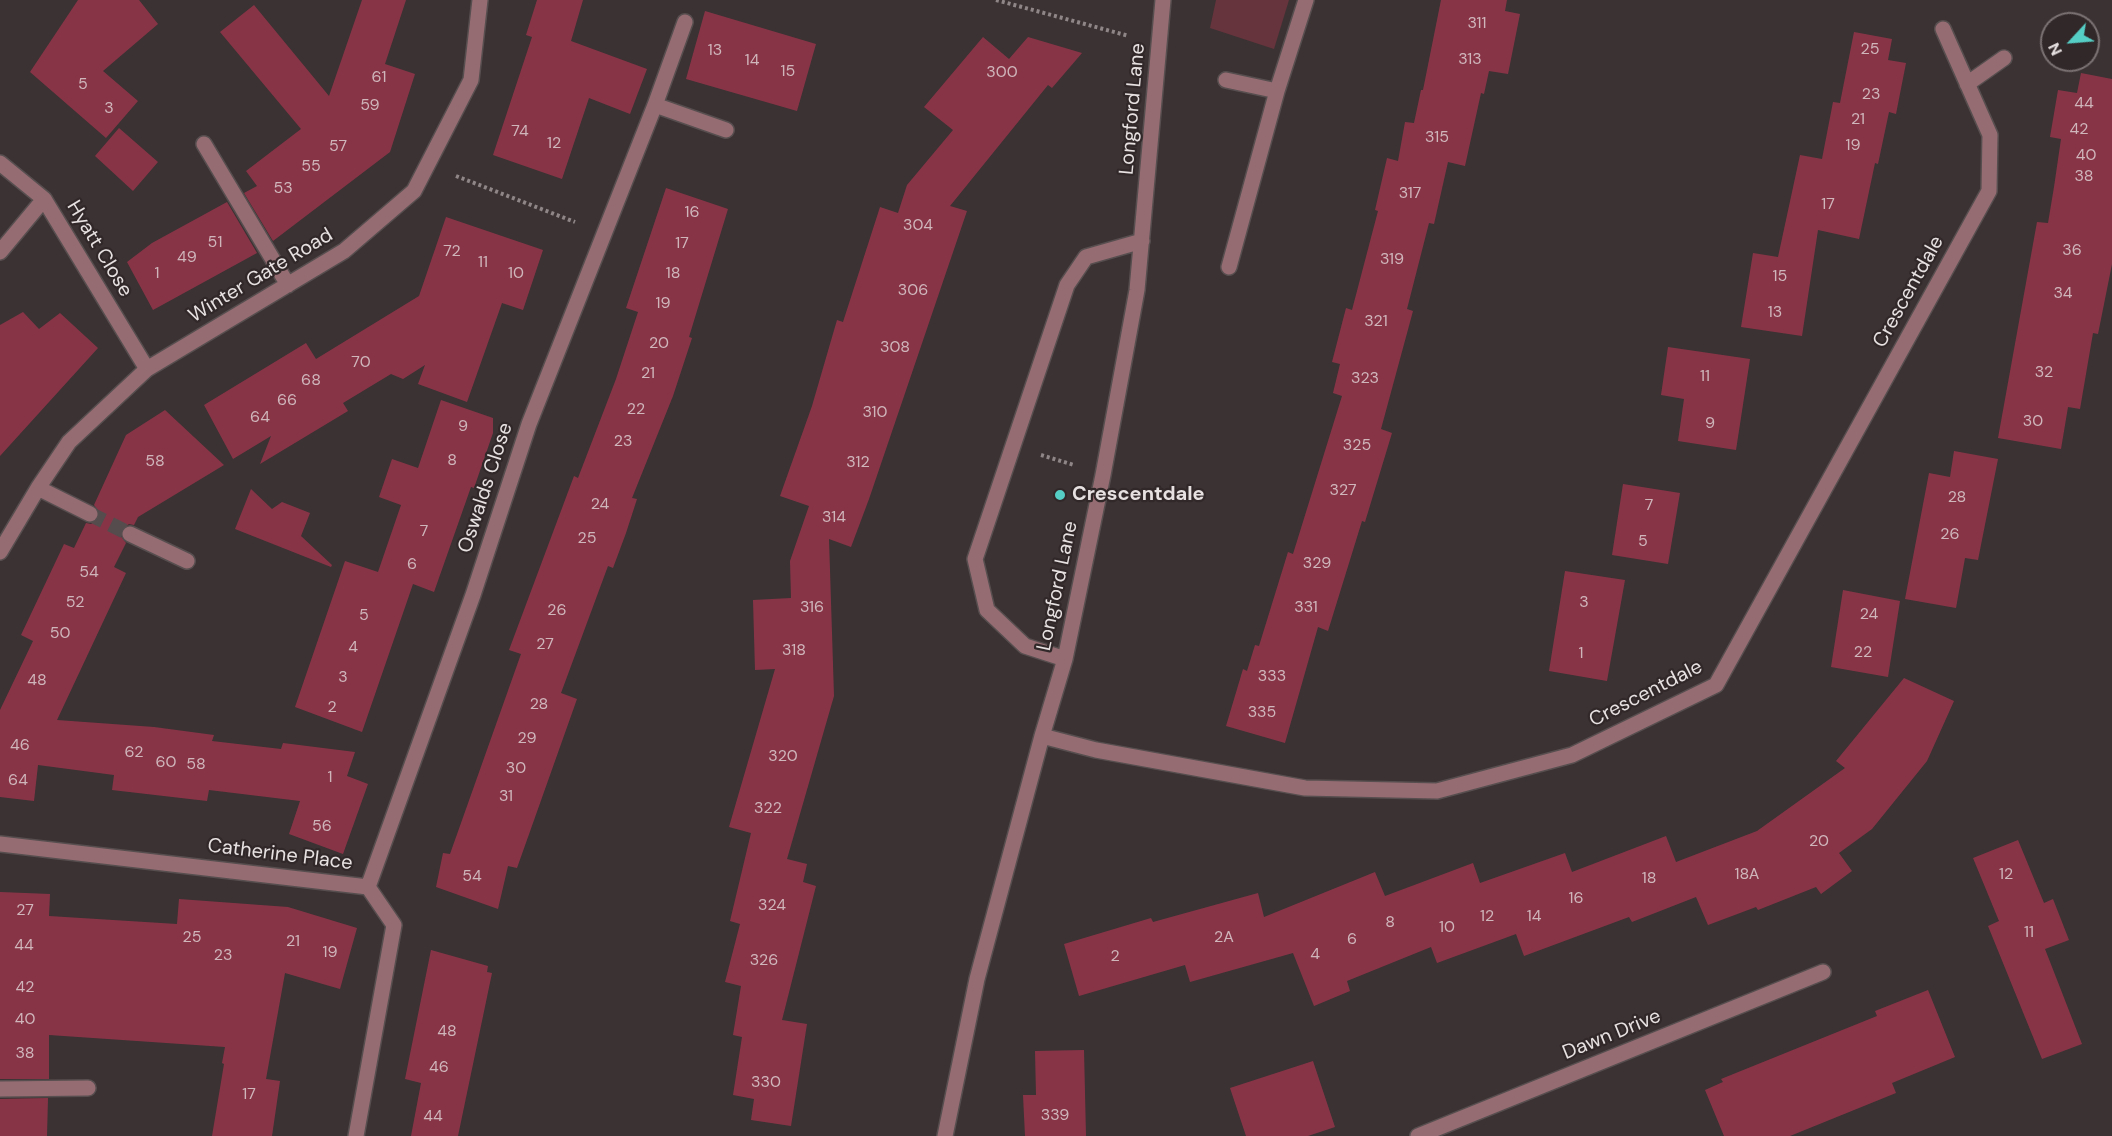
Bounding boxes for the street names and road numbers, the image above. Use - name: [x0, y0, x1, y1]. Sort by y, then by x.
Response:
- street label: Longford Lane: [1115, 42, 1151, 176]
- street label: Hyatt Close: [61, 197, 137, 301]
- street label: Winter Gate Road: [185, 224, 337, 328]
- street label: Crescentdale: [1868, 232, 1950, 352]
- street label: Oswalds Close: [454, 420, 518, 556]
- street label: Longford Lane: [1033, 519, 1083, 653]
- street label: Crescentdale: [1585, 655, 1707, 733]
- street label: Catherine Place: [206, 834, 354, 876]
- street label: Dawn Drive: [1559, 1004, 1665, 1066]

